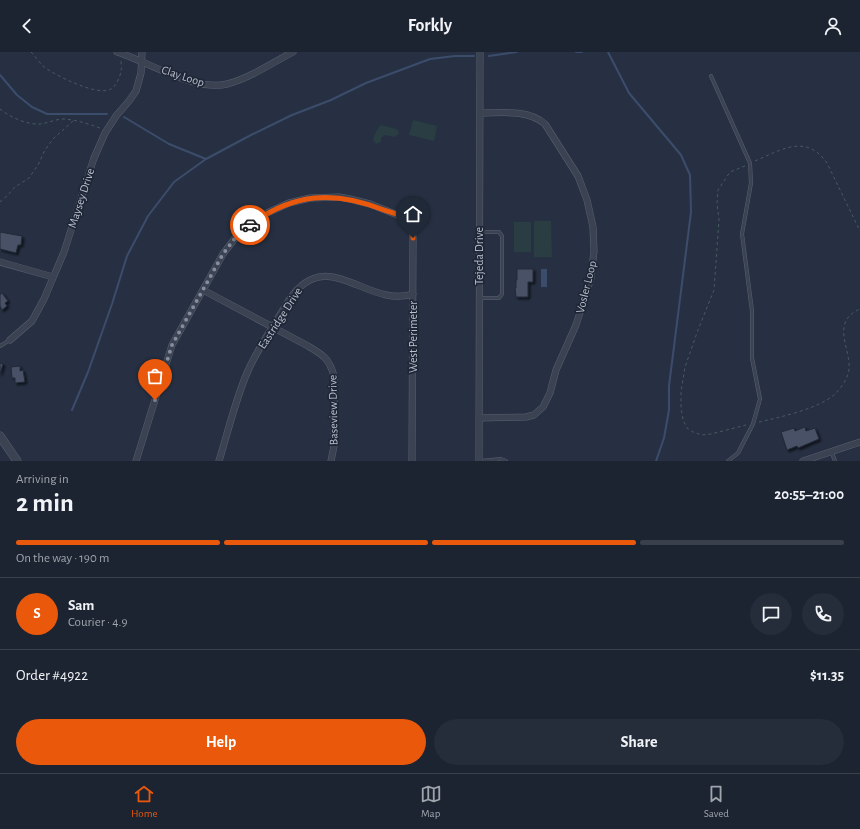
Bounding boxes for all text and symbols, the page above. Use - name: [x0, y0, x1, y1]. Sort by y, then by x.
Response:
- icon: back: [16, 15, 38, 37]
- icon: person: [822, 15, 844, 37]
- text: Forkly: [408, 17, 452, 35]
- street label: Clay Loop: [160, 63, 206, 90]
- street label: Maysey Drive: [66, 167, 97, 230]
- pin: [396, 197, 430, 238]
- icon: home: [402, 203, 424, 225]
- courier: [230, 205, 270, 245]
- icon: car: [239, 214, 261, 236]
- street label: Tejeda Drive: [473, 227, 486, 285]
- street label: Vosler Loop: [574, 260, 598, 314]
- street label: Eastridge Drive: [256, 285, 304, 351]
- street label: West Perimeter: [407, 301, 419, 373]
- pin: [138, 359, 172, 400]
- icon: bag: [144, 365, 166, 387]
- street label: Baseview Drive: [326, 375, 340, 445]
- text: Arriving in: [16, 473, 69, 486]
- text: 20:55–21:00: [774, 487, 844, 502]
- text: 2 min: [16, 490, 74, 516]
- text: On the way · 190 m: [16, 552, 109, 565]
- button: chat: [750, 593, 792, 635]
- button: phone: [802, 593, 844, 635]
- text: Sam: [68, 598, 94, 613]
- text: S: [33, 606, 41, 621]
- text: Courier · 4.9: [68, 616, 128, 629]
- text: Order #4922: [16, 668, 88, 683]
- text: $11.35: [810, 668, 844, 683]
- button: Help: [16, 719, 426, 765]
- button: Share: [434, 719, 844, 765]
- tab: Home: [131, 783, 158, 820]
- tab: Map: [420, 783, 442, 820]
- tab: Saved: [704, 783, 729, 820]

